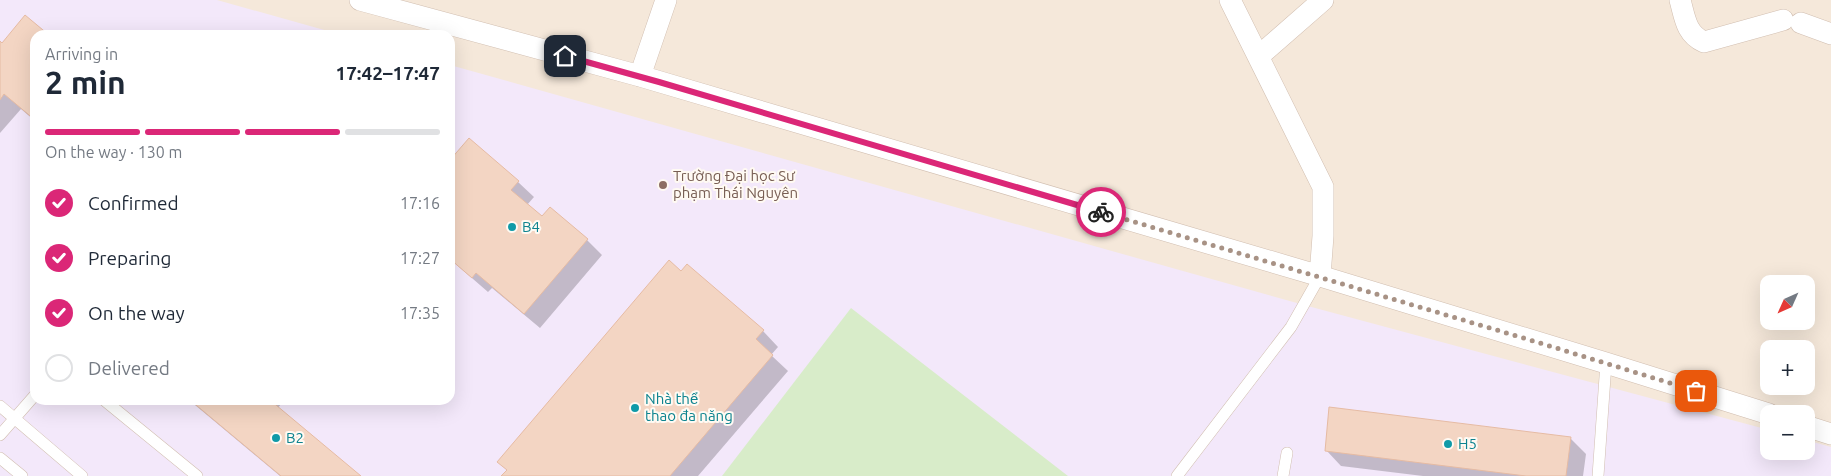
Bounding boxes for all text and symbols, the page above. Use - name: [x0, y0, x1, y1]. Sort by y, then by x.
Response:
- pin: [544, 35, 586, 77]
- icon: home: [551, 42, 579, 70]
- text: Arriving in: [45, 45, 118, 63]
- text: 17:42–17:47: [335, 62, 440, 84]
- text: 2 min: [45, 64, 126, 100]
- text: On the way · 130 m: [45, 143, 182, 161]
- place label: Trường Đại học Sư phạm Thái Nguyên: [673, 167, 798, 201]
- marker: Trường Đại học Sư phạm Thái Nguyên: [657, 179, 669, 191]
- courier: [1076, 187, 1126, 237]
- icon: check: [45, 189, 73, 217]
- text: Confirmed: [88, 192, 179, 214]
- text: 17:16: [400, 194, 440, 212]
- icon: bike: [1087, 198, 1115, 226]
- place label: B4: [522, 218, 540, 235]
- marker: B4: [506, 221, 518, 233]
- icon: check: [45, 244, 73, 272]
- text: Preparing: [88, 247, 172, 269]
- text: 17:27: [400, 249, 440, 267]
- north arrow: [1760, 275, 1815, 330]
- map controls: [1760, 275, 1815, 460]
- icon: check: [45, 299, 73, 327]
- text: On the way: [88, 302, 185, 324]
- text: 17:35: [400, 304, 440, 322]
- button: +: [1760, 340, 1815, 395]
- text: Delivered: [88, 357, 170, 379]
- pin: [1675, 370, 1717, 412]
- icon: bag: [1682, 377, 1710, 405]
- place label: Nhà thể thao đa năng: [645, 390, 733, 424]
- marker: Nhà thể thao đa năng: [629, 402, 641, 414]
- button: −: [1760, 405, 1815, 460]
- place label: B2: [286, 429, 304, 446]
- marker: B2: [270, 432, 282, 444]
- place label: H5: [1458, 435, 1477, 452]
- marker: H5: [1442, 438, 1454, 450]

